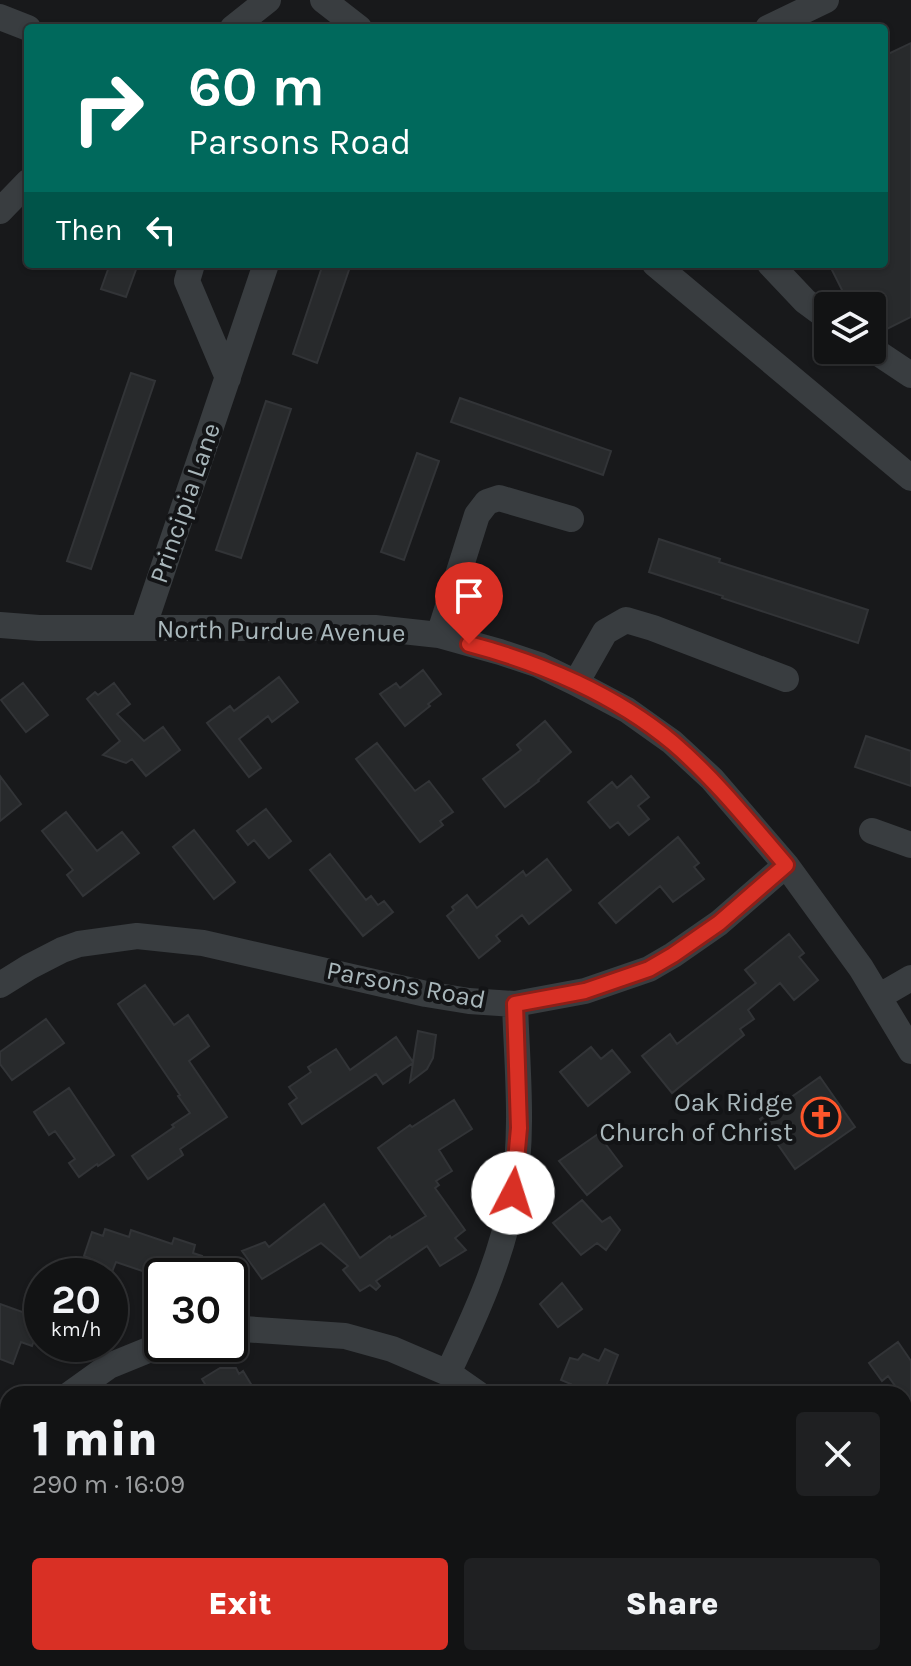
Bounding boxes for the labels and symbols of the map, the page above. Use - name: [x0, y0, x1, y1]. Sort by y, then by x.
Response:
- street label: Principia Lane: [143, 419, 227, 587]
- pin: [435, 562, 503, 644]
- street label: North Purdue Avenue: [156, 613, 406, 649]
- street label: Parsons Road: [324, 954, 488, 1016]
- place label: Oak Ridge Church of Christ: [599, 1087, 793, 1148]
- church icon: Oak Ridge Church of Christ: [800, 1096, 842, 1138]
- position arrow: [471, 1151, 555, 1235]
- speed limit sign: 30: [144, 1258, 248, 1362]

